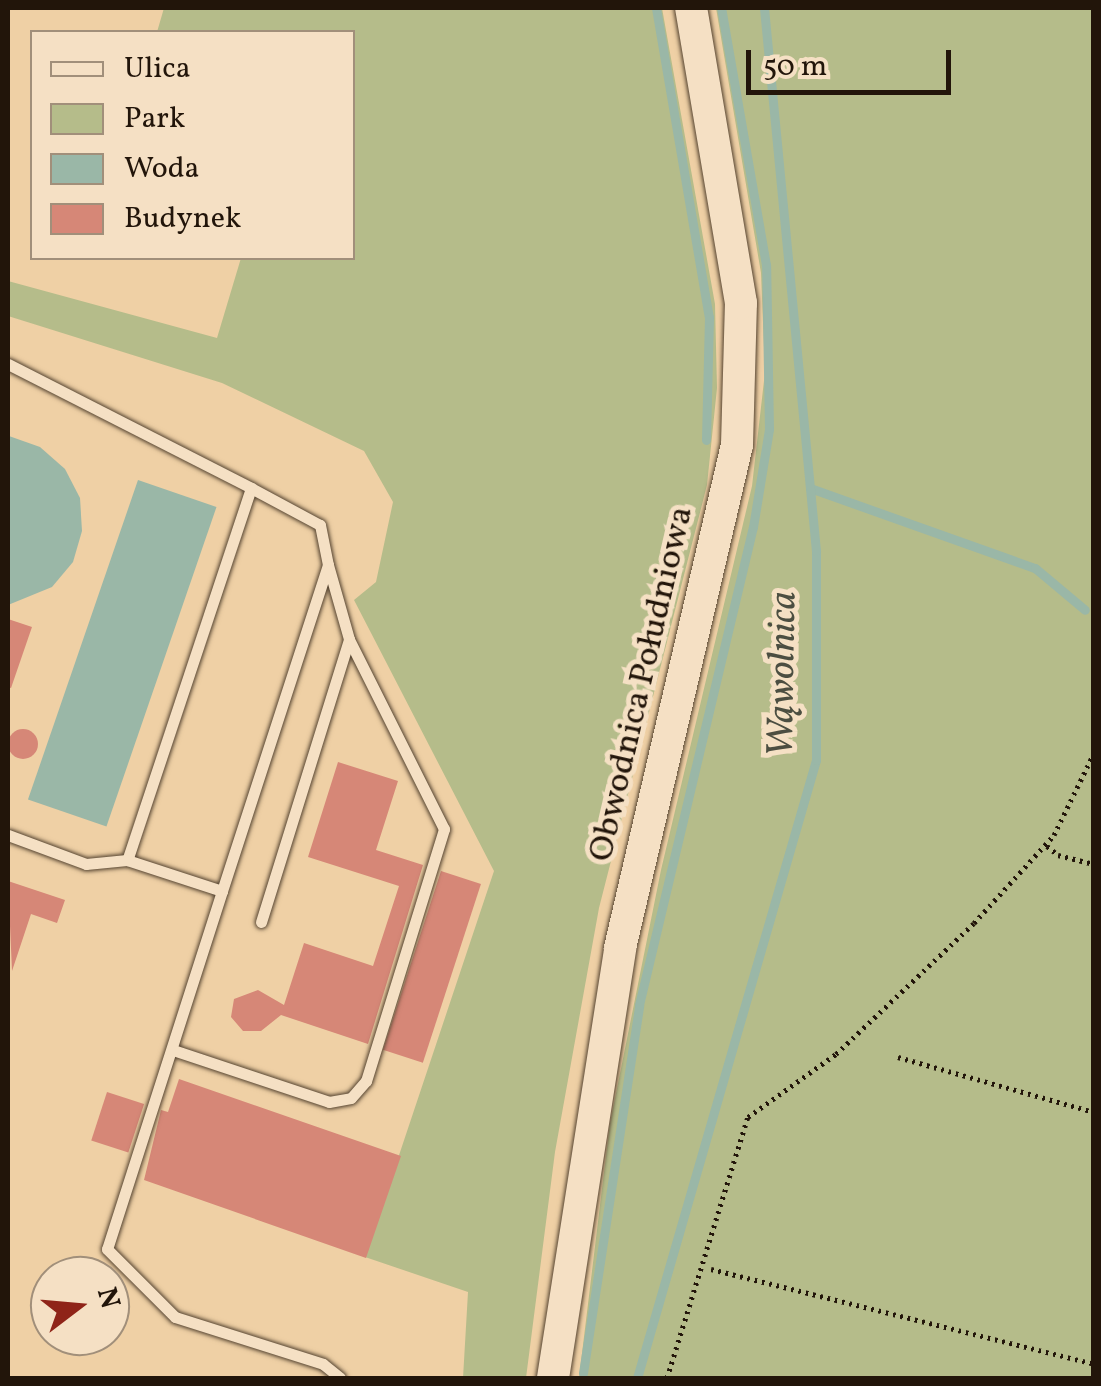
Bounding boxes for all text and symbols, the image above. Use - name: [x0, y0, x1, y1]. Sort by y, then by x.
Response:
- legend: [30, 30, 355, 260]
- scale bar: [751, 30, 956, 92]
- text: 50 m: [763, 46, 827, 88]
- text: Ulica: [124, 48, 191, 90]
- text: Park: [124, 98, 185, 140]
- text: Woda: [124, 148, 200, 190]
- text: Budynek: [124, 198, 241, 240]
- street label: Obwodnica Południowa: [581, 502, 703, 866]
- water label: Wąwolnica: [760, 591, 808, 757]
- north arrow: [30, 1256, 130, 1356]
- text: N: [86, 1283, 129, 1313]

